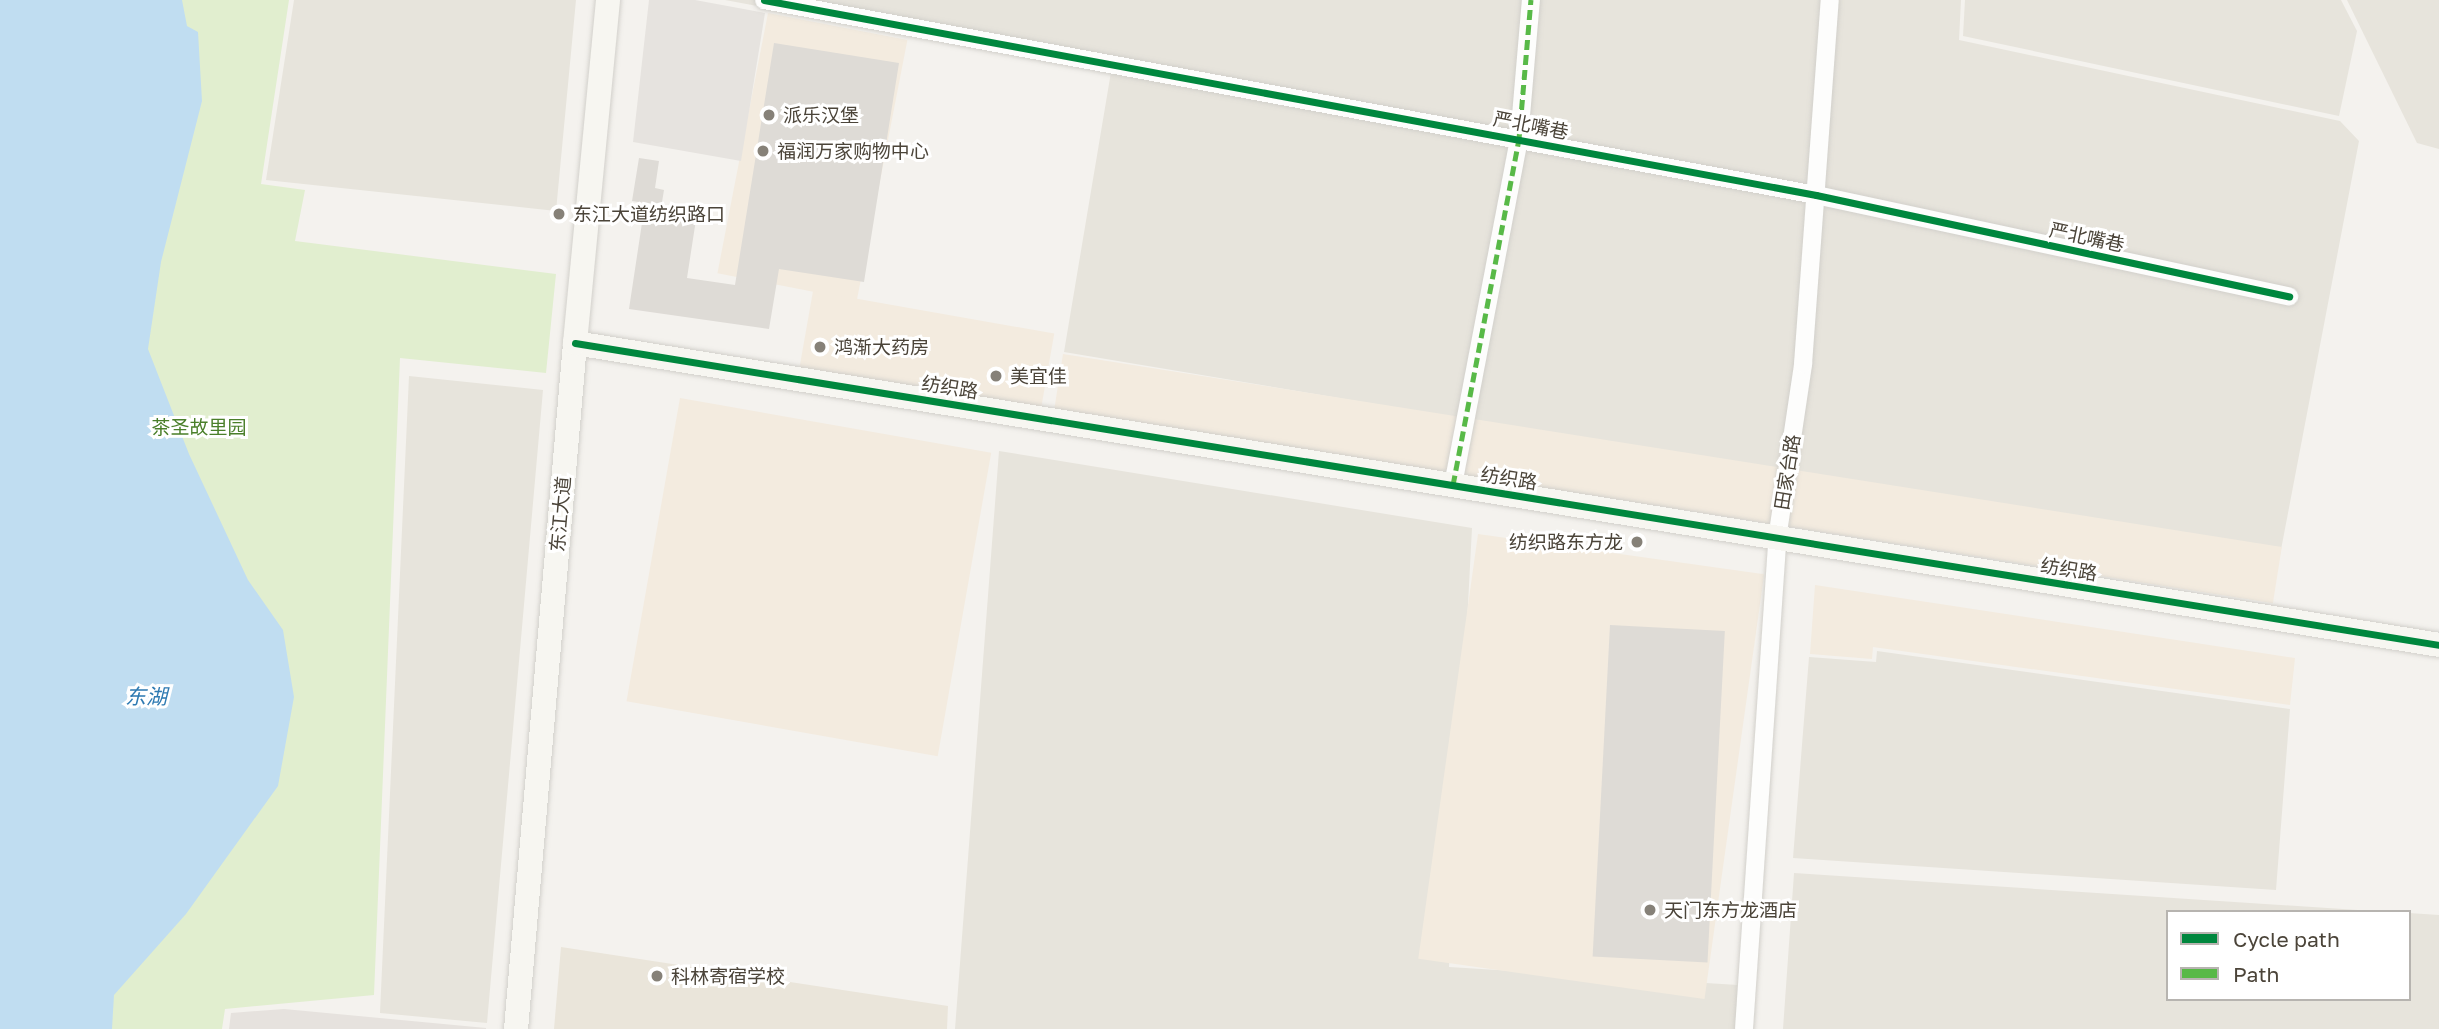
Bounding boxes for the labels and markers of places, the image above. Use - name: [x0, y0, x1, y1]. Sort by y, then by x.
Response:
- place label: 派乐汉堡: [783, 104, 859, 126]
- marker: 派乐汉堡: [761, 107, 777, 123]
- place label: 福润万家购物中心: [777, 140, 929, 162]
- marker: 福润万家购物中心: [755, 143, 771, 159]
- place label: 东江大道纺织路口: [573, 203, 725, 225]
- marker: 东江大道纺织路口: [551, 206, 567, 222]
- place label: 鸿渐大药房: [834, 336, 929, 358]
- marker: 鸿渐大药房: [812, 339, 828, 355]
- place label: 美宜佳: [1010, 365, 1067, 387]
- marker: 美宜佳: [988, 368, 1004, 384]
- place label: 纺织路东方龙: [1509, 531, 1623, 553]
- marker: 纺织路东方龙: [1629, 534, 1645, 550]
- place label: 天门东方龙酒店: [1664, 899, 1797, 921]
- marker: 天门东方龙酒店: [1642, 902, 1658, 918]
- place label: 科林寄宿学校: [671, 965, 785, 987]
- marker: 科林寄宿学校: [649, 968, 665, 984]

